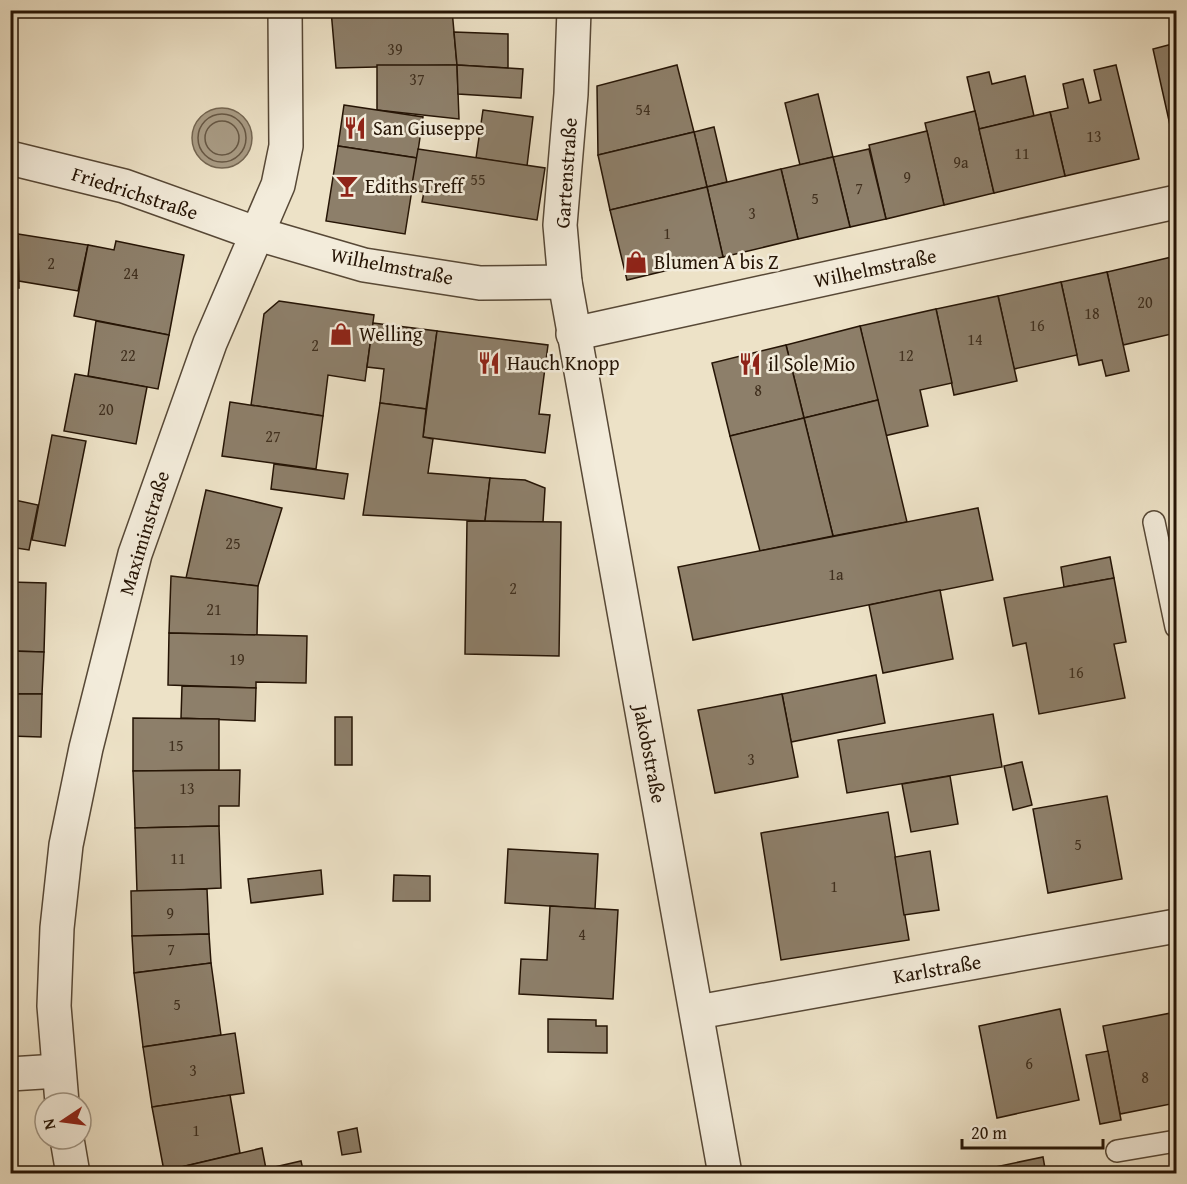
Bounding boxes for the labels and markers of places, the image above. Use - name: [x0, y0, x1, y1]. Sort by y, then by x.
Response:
- place label: San Giuseppe: [373, 113, 484, 142]
- restaurant icon: San Giuseppe: [342, 115, 368, 141]
- place label: Ediths Treff: [365, 171, 466, 200]
- bar icon: Ediths Treff: [334, 173, 360, 199]
- place label: Blumen A bis Z: [654, 247, 779, 276]
- shop icon: Blumen A bis Z: [623, 249, 649, 275]
- place label: Welling: [359, 319, 423, 348]
- shop icon: Welling: [328, 321, 354, 347]
- place label: Hauch Knopp: [507, 348, 620, 377]
- place label: il Sole Mio: [768, 349, 855, 378]
- restaurant icon: Hauch Knopp: [476, 350, 502, 376]
- restaurant icon: il Sole Mio: [737, 351, 763, 377]

